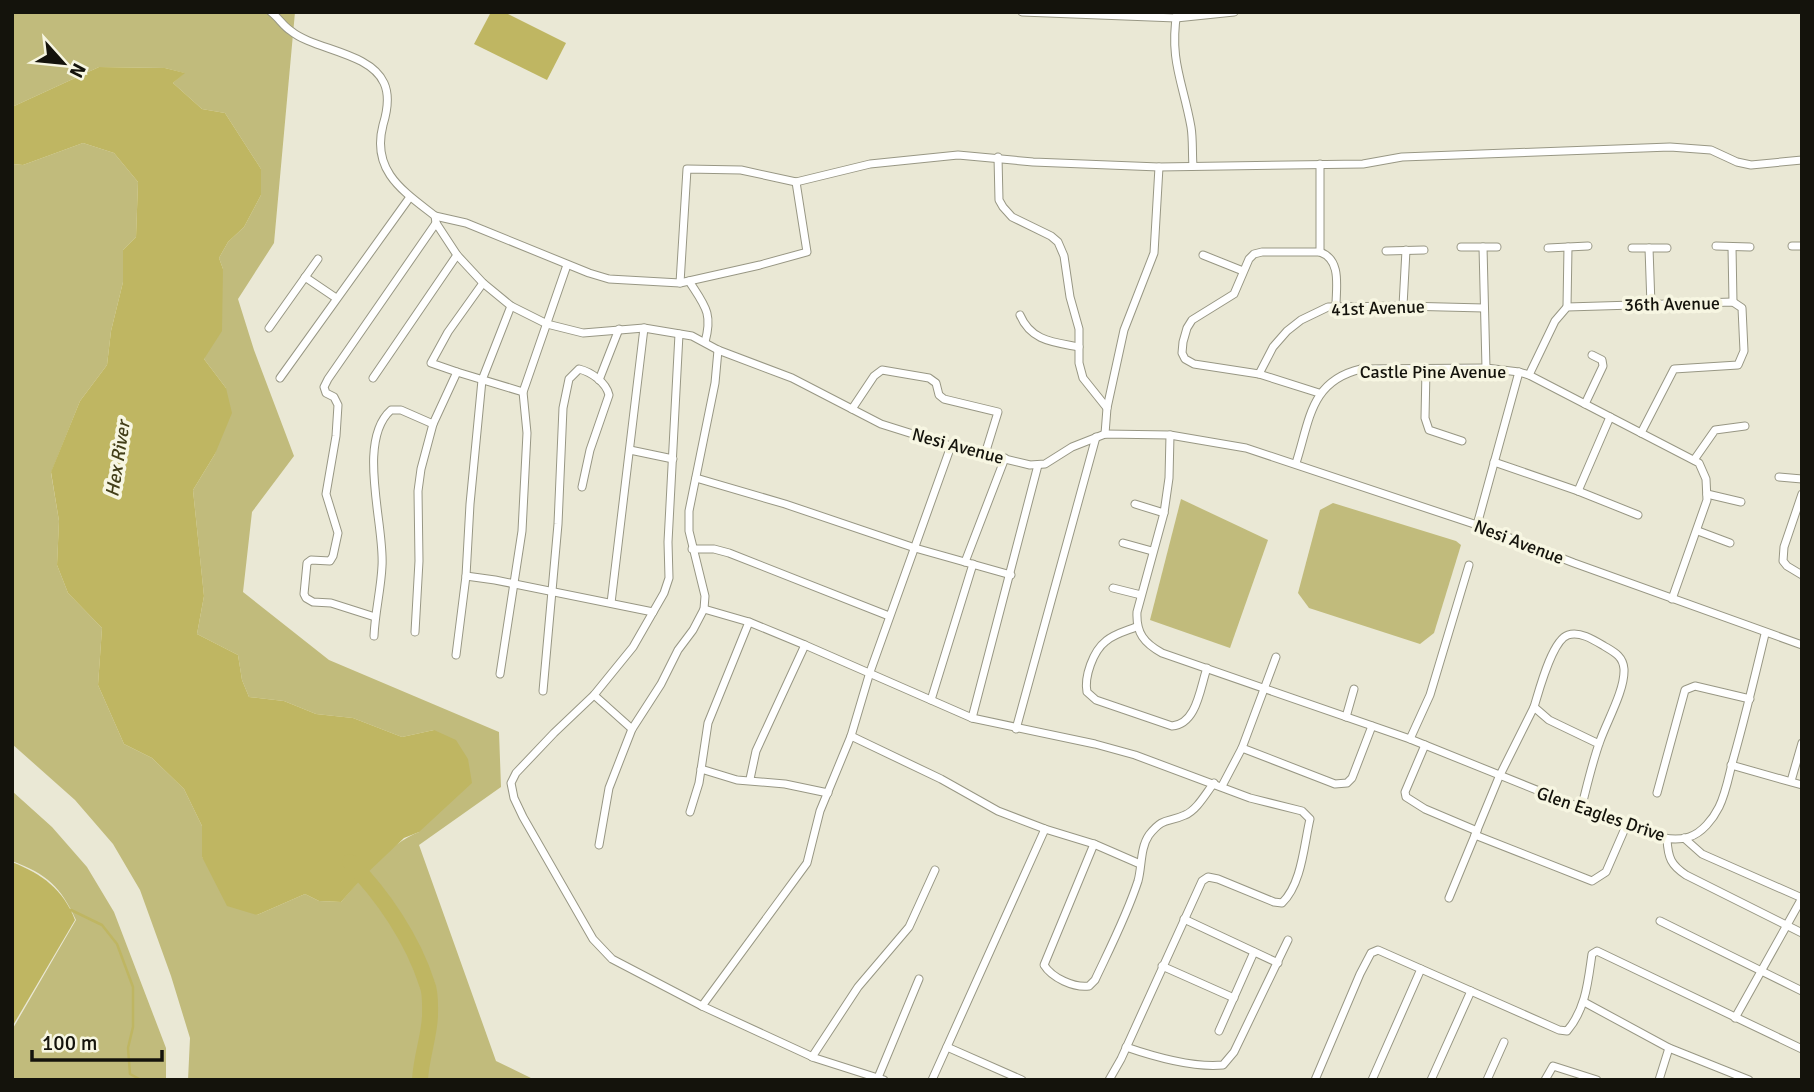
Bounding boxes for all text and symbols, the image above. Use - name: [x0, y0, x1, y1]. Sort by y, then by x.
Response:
- north arrow: [28, 28, 98, 98]
- text: N: [64, 59, 91, 82]
- street label: 36th Avenue: [1624, 292, 1720, 316]
- street label: 41st Avenue: [1331, 295, 1425, 321]
- street label: Castle Pine Avenue: [1360, 361, 1506, 383]
- water label: Hex River: [100, 416, 136, 499]
- street label: Nesi Avenue: [910, 423, 1006, 469]
- street label: Nesi Avenue: [1471, 515, 1567, 569]
- street label: Glen Eagles Drive: [1534, 782, 1668, 846]
- scale bar: [32, 1018, 161, 1062]
- text: 100 m: [42, 1030, 97, 1056]

